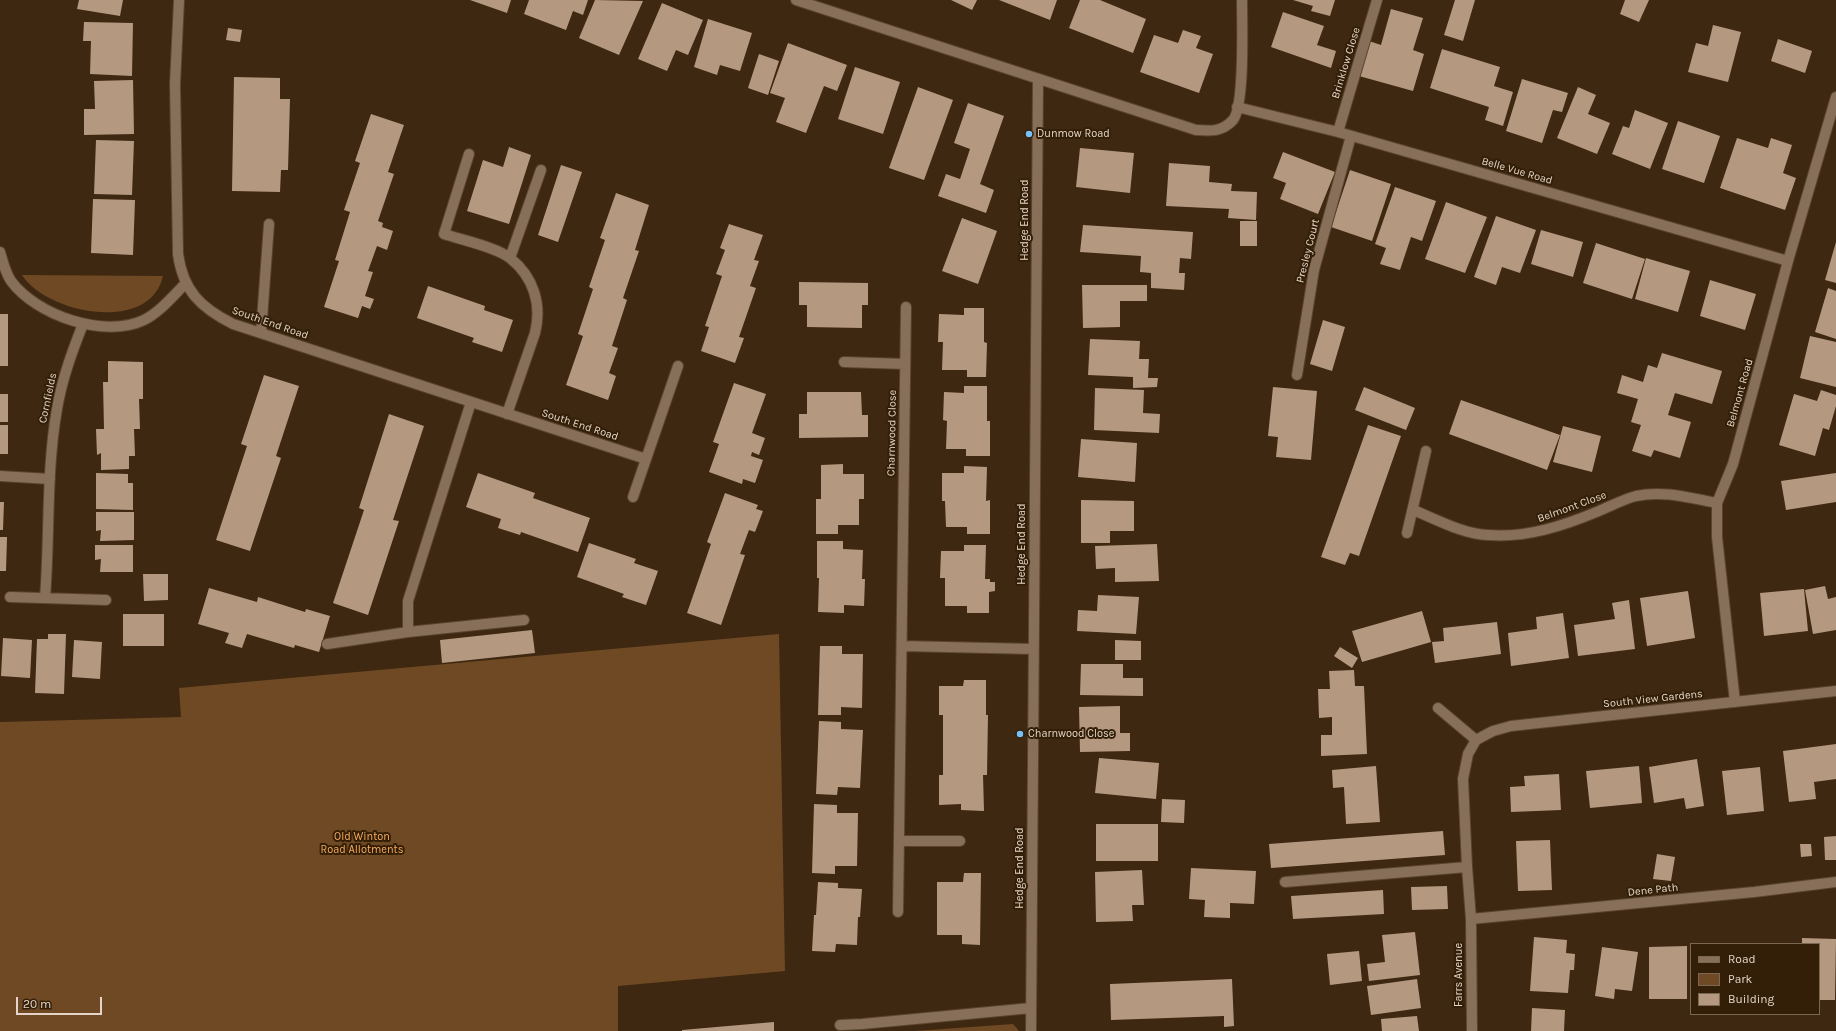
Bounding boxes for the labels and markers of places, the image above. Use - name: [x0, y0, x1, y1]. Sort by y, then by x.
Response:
- place label: Dunmow Road: [1037, 127, 1110, 141]
- marker: Dunmow Road: [1024, 129, 1034, 139]
- place label: Charnwood Close: [1028, 727, 1114, 741]
- marker: Charnwood Close: [1015, 729, 1025, 739]

